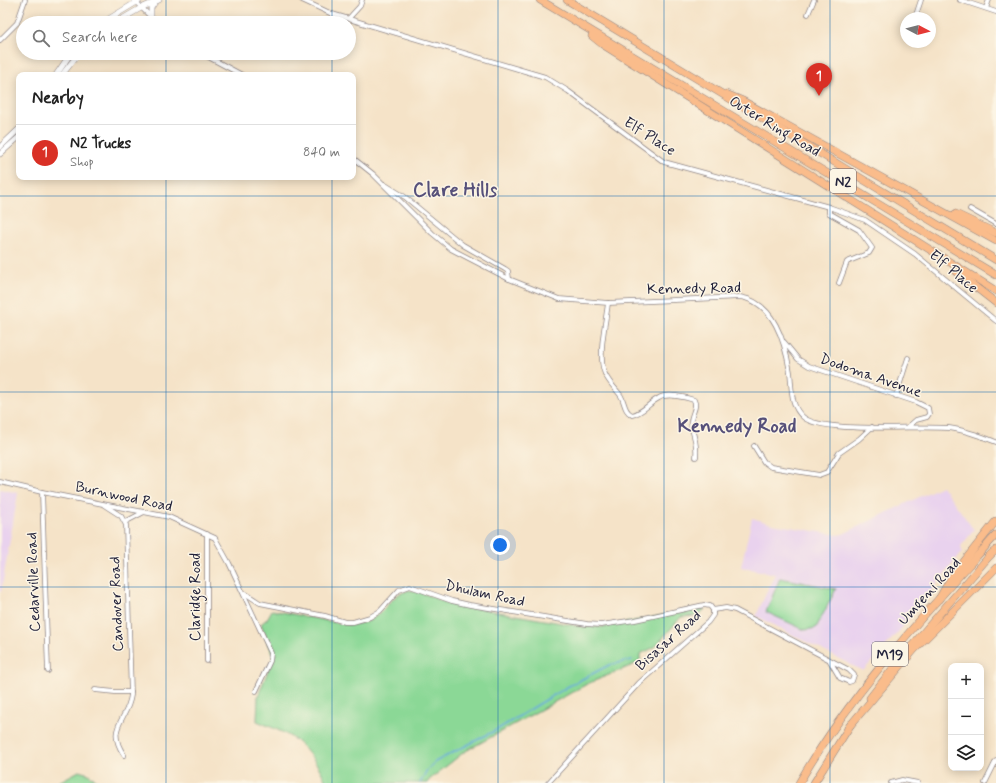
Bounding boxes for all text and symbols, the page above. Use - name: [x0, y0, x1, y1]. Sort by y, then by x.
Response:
- north arrow: [900, 12, 936, 48]
- search box: [16, 16, 356, 60]
- icon: search: [30, 27, 52, 49]
- text: Search here: [62, 28, 138, 48]
- pin: 1: [806, 63, 832, 96]
- text: Nearby: [32, 87, 84, 109]
- street label: Outer Ring Road: [725, 92, 824, 163]
- street label: Elf Place: [620, 113, 679, 161]
- text: N2 Trucks: [70, 134, 131, 154]
- text: 1: [42, 144, 48, 161]
- text: 840 m: [303, 144, 340, 161]
- text: Shop: [70, 154, 94, 171]
- road number: N2: [830, 169, 856, 193]
- district label: Clare Hills: [413, 178, 498, 203]
- street label: Elf Place: [925, 245, 982, 298]
- street label: Kennedy Road: [647, 278, 741, 300]
- street label: Dodoma Avenue: [817, 349, 924, 403]
- district label: Kennedy Road: [677, 414, 797, 439]
- street label: Burnwood Road: [73, 477, 174, 517]
- street label: Cedarville Road: [22, 532, 46, 632]
- your location: [490, 535, 510, 555]
- street label: Claridge Road: [186, 553, 207, 641]
- street label: Umgeni Road: [894, 553, 966, 631]
- street label: Candover Road: [105, 556, 129, 652]
- street label: Dhulam Road: [443, 576, 526, 612]
- street label: Bisasar Road: [631, 606, 706, 676]
- road number: M19: [872, 642, 908, 666]
- map controls: [948, 663, 984, 771]
- button: +: [948, 663, 984, 699]
- button: −: [948, 699, 984, 735]
- button: layers: [948, 735, 984, 771]

